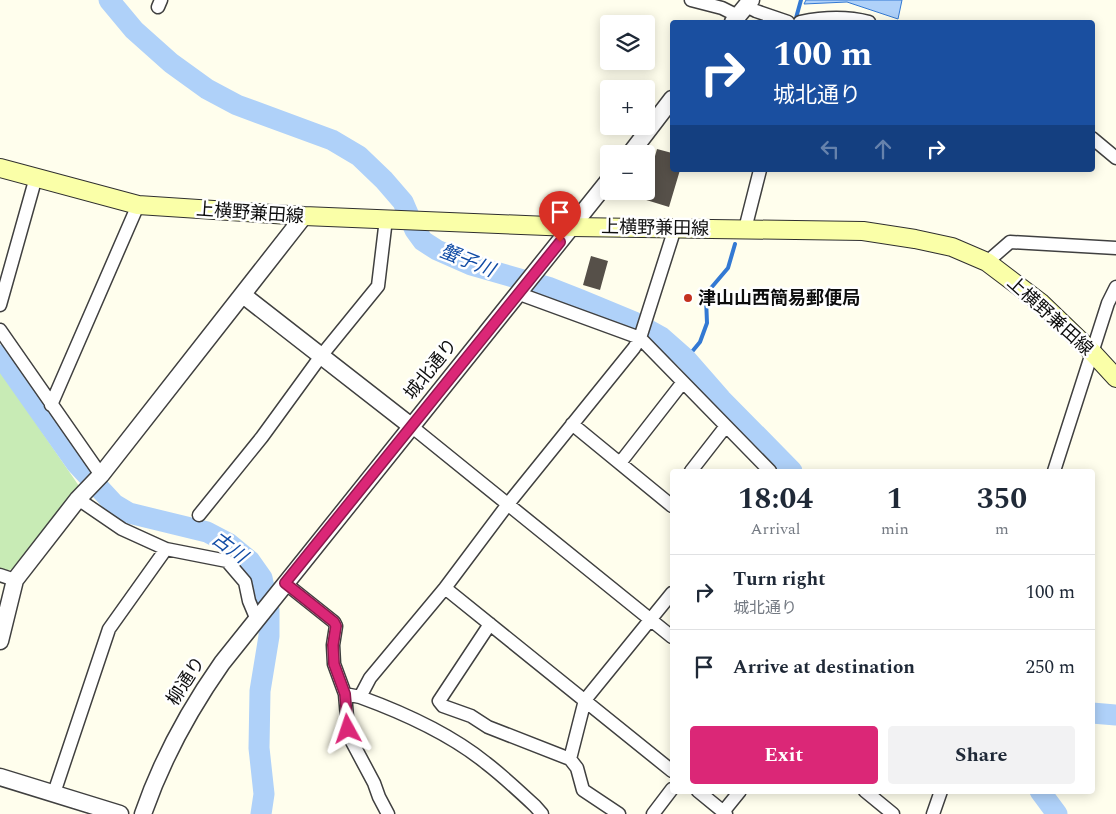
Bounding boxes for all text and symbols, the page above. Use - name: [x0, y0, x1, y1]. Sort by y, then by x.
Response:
- map controls: [600, 15, 655, 200]
- button: layers: [600, 15, 655, 70]
- text: 100 m: [773, 28, 872, 81]
- icon: right: [690, 40, 755, 105]
- text: 城北通り: [773, 79, 861, 112]
- button: +: [600, 80, 655, 135]
- icon: left: [816, 135, 844, 163]
- icon: ahead: [869, 135, 897, 163]
- icon: right: [922, 135, 950, 163]
- button: −: [600, 145, 655, 200]
- pin: [539, 191, 581, 242]
- street label: 上横野兼田線: [195, 196, 305, 230]
- icon: arrive: [546, 198, 574, 226]
- street label: 上横野兼田線: [601, 214, 709, 242]
- water label: 蟹子川: [435, 237, 501, 286]
- street label: 上横野兼田線: [1001, 270, 1099, 362]
- place label: 津山山西簡易郵便局: [698, 285, 860, 312]
- marker: 津山山西簡易郵便局: [682, 292, 694, 304]
- street label: 城北通り: [398, 333, 464, 405]
- text: 18:04: [738, 476, 813, 522]
- text: 1: [886, 476, 903, 522]
- text: 350: [977, 476, 1027, 522]
- text: Arrival: [751, 517, 800, 541]
- text: min: [881, 517, 909, 541]
- text: m: [995, 517, 1009, 541]
- water label: 古川: [205, 525, 255, 572]
- text: Turn right: [733, 565, 826, 594]
- icon: right: [690, 578, 718, 606]
- text: 100 m: [1025, 578, 1075, 607]
- text: 城北通り: [733, 596, 797, 620]
- street label: 柳通り: [160, 651, 212, 711]
- icon: arrive: [690, 653, 718, 681]
- text: Arrive at destination: [733, 653, 915, 682]
- text: 250 m: [1025, 653, 1075, 682]
- position arrow: [321, 702, 373, 754]
- button: Exit: [690, 726, 878, 784]
- button: Share: [888, 726, 1075, 784]

